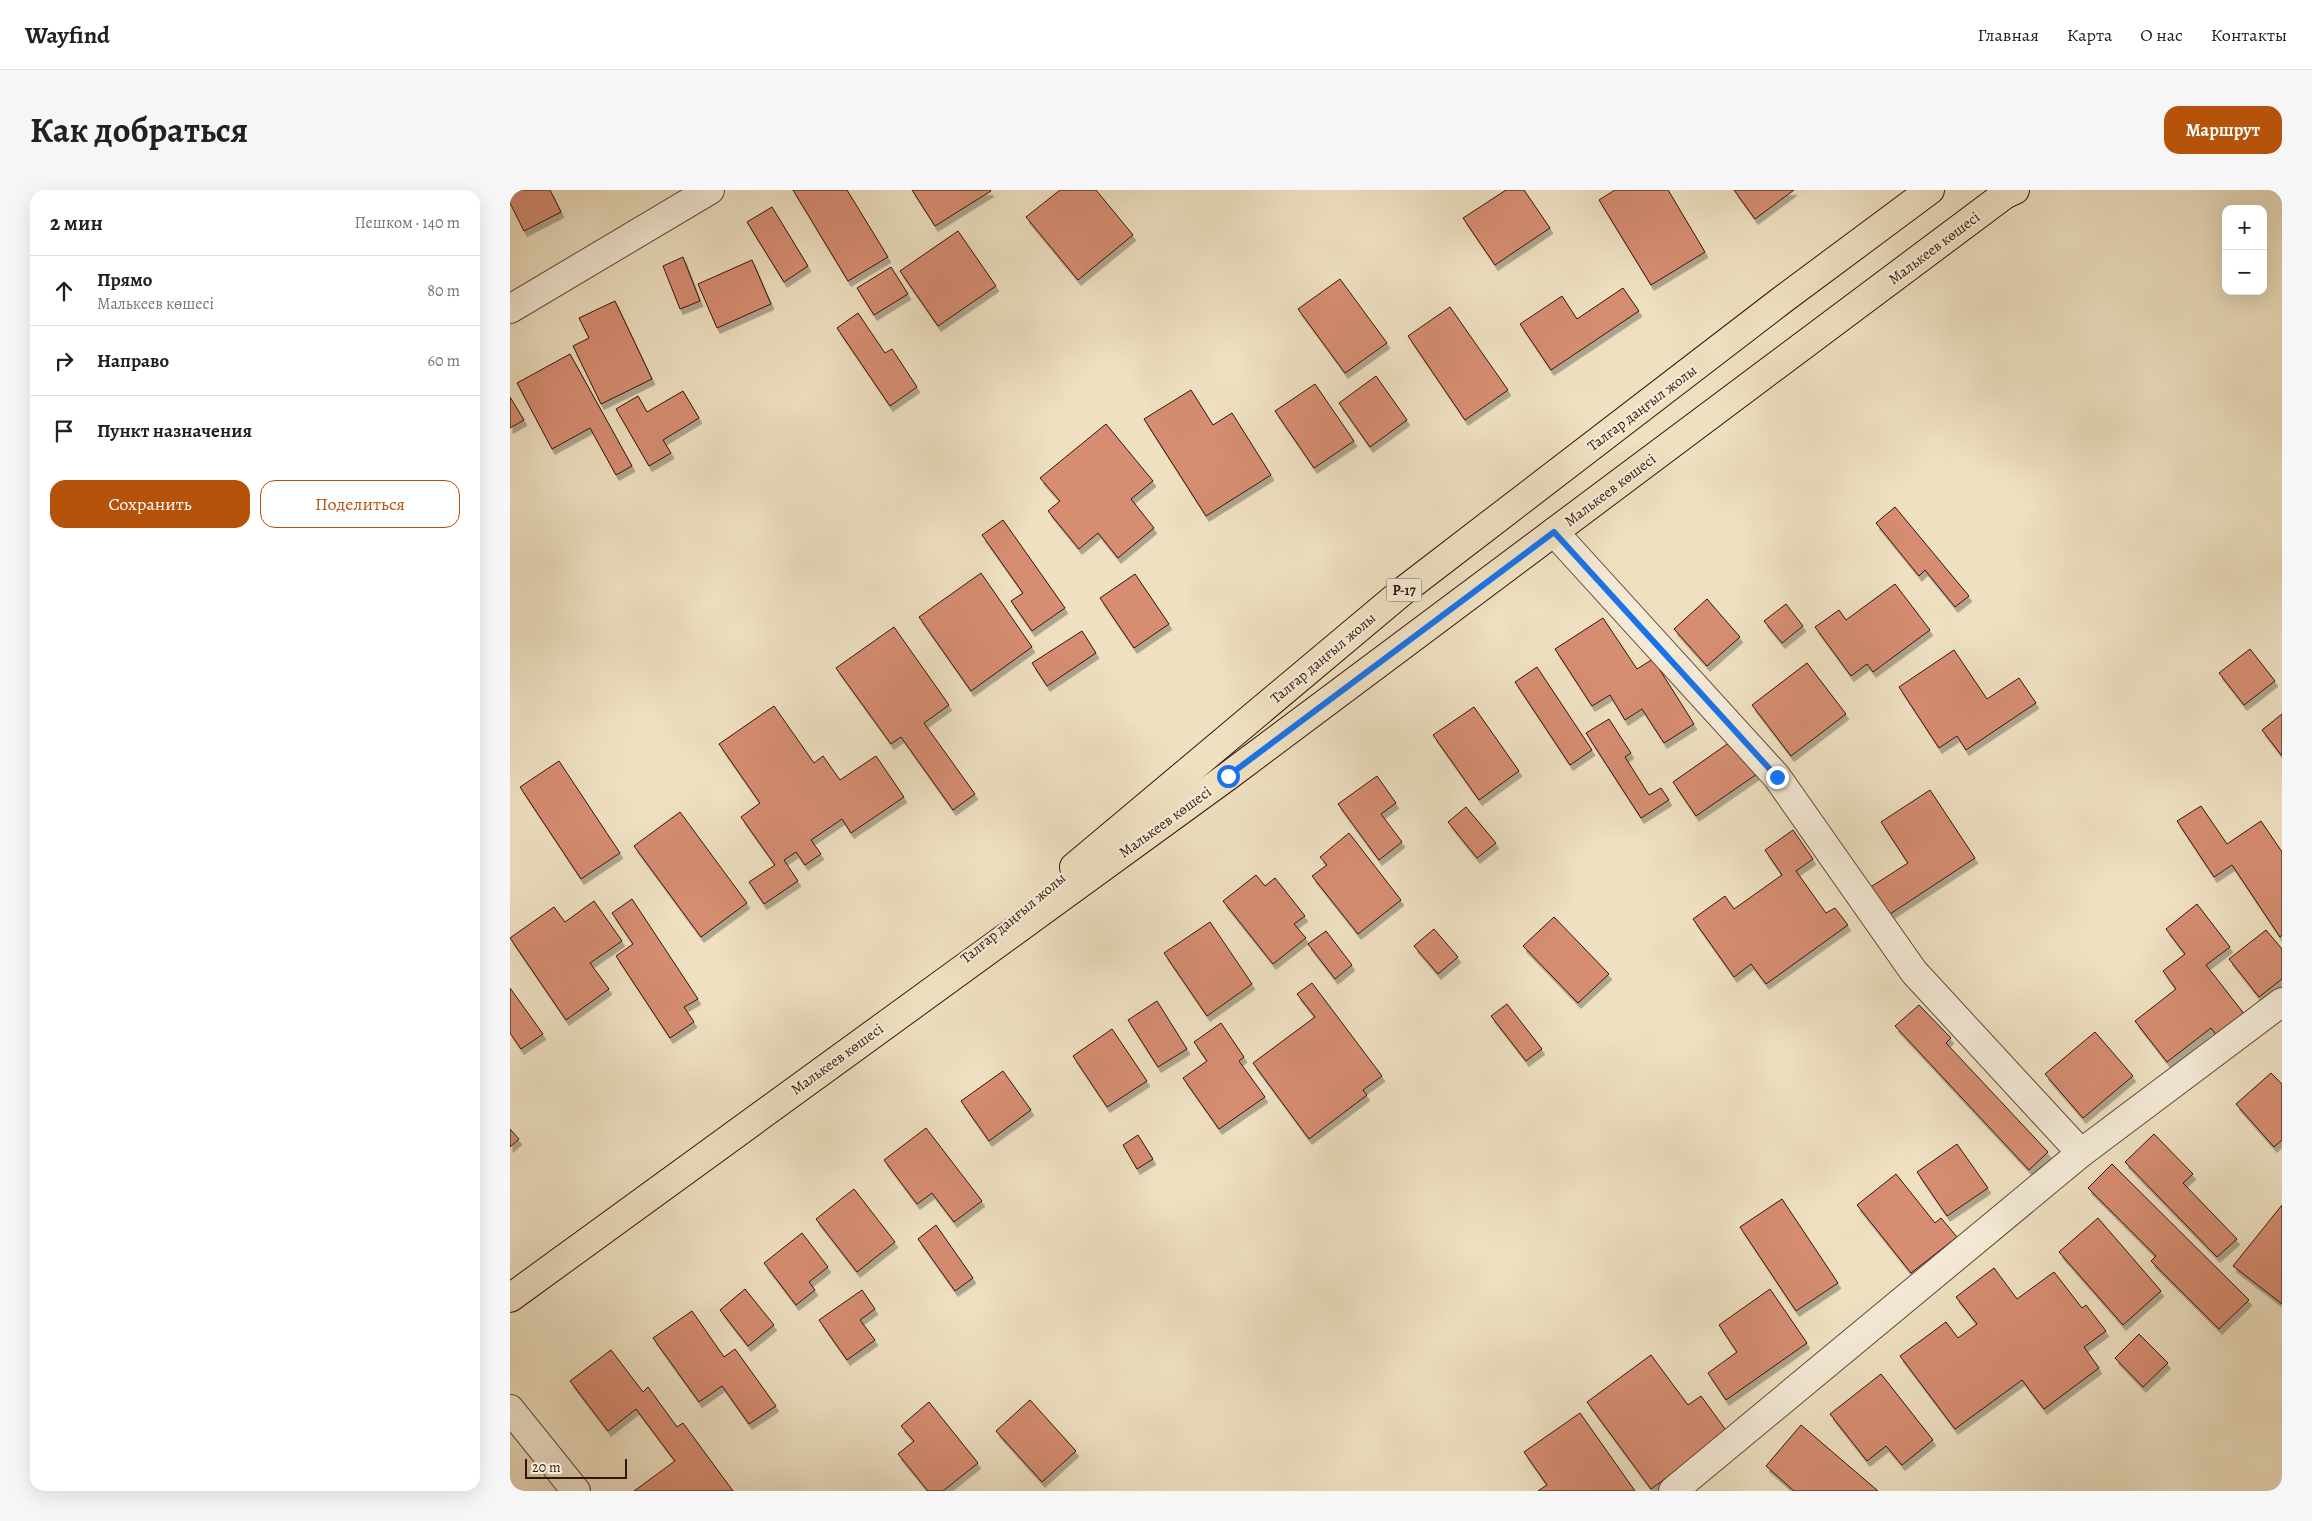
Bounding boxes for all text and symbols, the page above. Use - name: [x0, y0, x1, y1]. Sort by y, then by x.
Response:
- text: Wayfind: [25, 19, 110, 51]
- text: Главная: [1978, 23, 2039, 47]
- text: Карта: [2067, 23, 2112, 47]
- text: О нас: [2140, 23, 2183, 47]
- text: Контакты: [2211, 23, 2287, 47]
- text: Как добраться: [30, 106, 248, 154]
- button: Маршрут: [2164, 106, 2282, 154]
- map controls: [2222, 205, 2267, 295]
- button: +: [2222, 205, 2267, 250]
- street label: Малькеев көшесі: [1884, 207, 1984, 289]
- text: 2 мин: [50, 209, 103, 237]
- text: Пешком · 140 m: [355, 212, 460, 234]
- button: −: [2222, 250, 2267, 295]
- text: Прямо: [97, 267, 152, 293]
- icon: ahead: [50, 277, 78, 305]
- text: 80 m: [427, 280, 460, 302]
- text: Малькеев көшесі: [97, 293, 214, 315]
- icon: right: [50, 347, 78, 375]
- text: Направо: [97, 348, 169, 374]
- text: 60 m: [428, 350, 460, 372]
- street label: Талғар даңғыл жолы: [1583, 360, 1701, 456]
- icon: arrive: [50, 417, 78, 445]
- text: Пункт назначения: [97, 418, 252, 444]
- street label: Малькеев көшесі: [1560, 449, 1660, 531]
- button: Сохранить: [50, 480, 250, 528]
- button: Поделиться: [260, 480, 460, 528]
- road number: P-17: [1386, 578, 1422, 602]
- street label: Талғар даңғыл жолы: [1266, 608, 1380, 708]
- route start: [1217, 765, 1240, 788]
- route end: [1766, 766, 1789, 789]
- street label: Малькеев көшесі: [1115, 782, 1215, 862]
- street label: Талғар даңғыл жолы: [956, 868, 1070, 968]
- street label: Малькеев көшесі: [787, 1019, 887, 1099]
- scale bar: [525, 1456, 628, 1479]
- text: 20 m: [532, 1458, 561, 1477]

